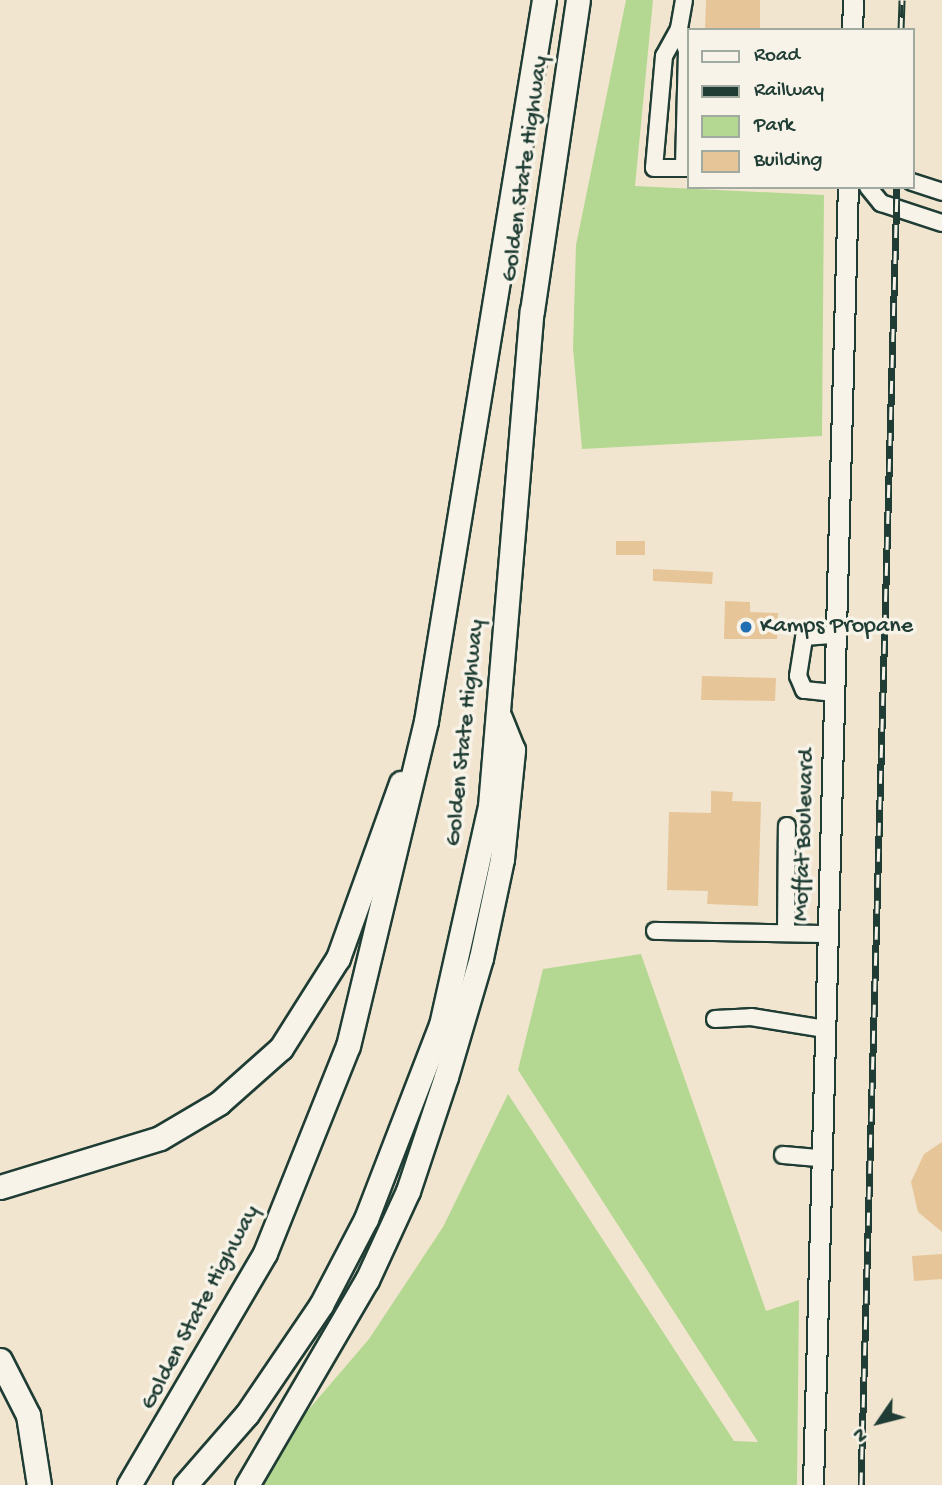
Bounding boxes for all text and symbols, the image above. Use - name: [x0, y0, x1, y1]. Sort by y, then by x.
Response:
- legend: [687, 28, 914, 189]
- text: Road: [754, 44, 800, 69]
- street label: Golden State Highway: [496, 54, 556, 284]
- text: Railway: [754, 79, 824, 104]
- text: Park: [754, 114, 794, 139]
- text: Building: [754, 149, 823, 174]
- place label: Kamps Propane: [760, 613, 913, 641]
- street label: Golden State Highway: [440, 618, 492, 848]
- marker: Kamps Propane: [738, 619, 754, 635]
- street label: Moffat Boulevard: [788, 748, 822, 922]
- street label: Golden State Highway: [135, 1201, 267, 1415]
- north arrow: [844, 1387, 914, 1457]
- text: N: [848, 1423, 874, 1446]

